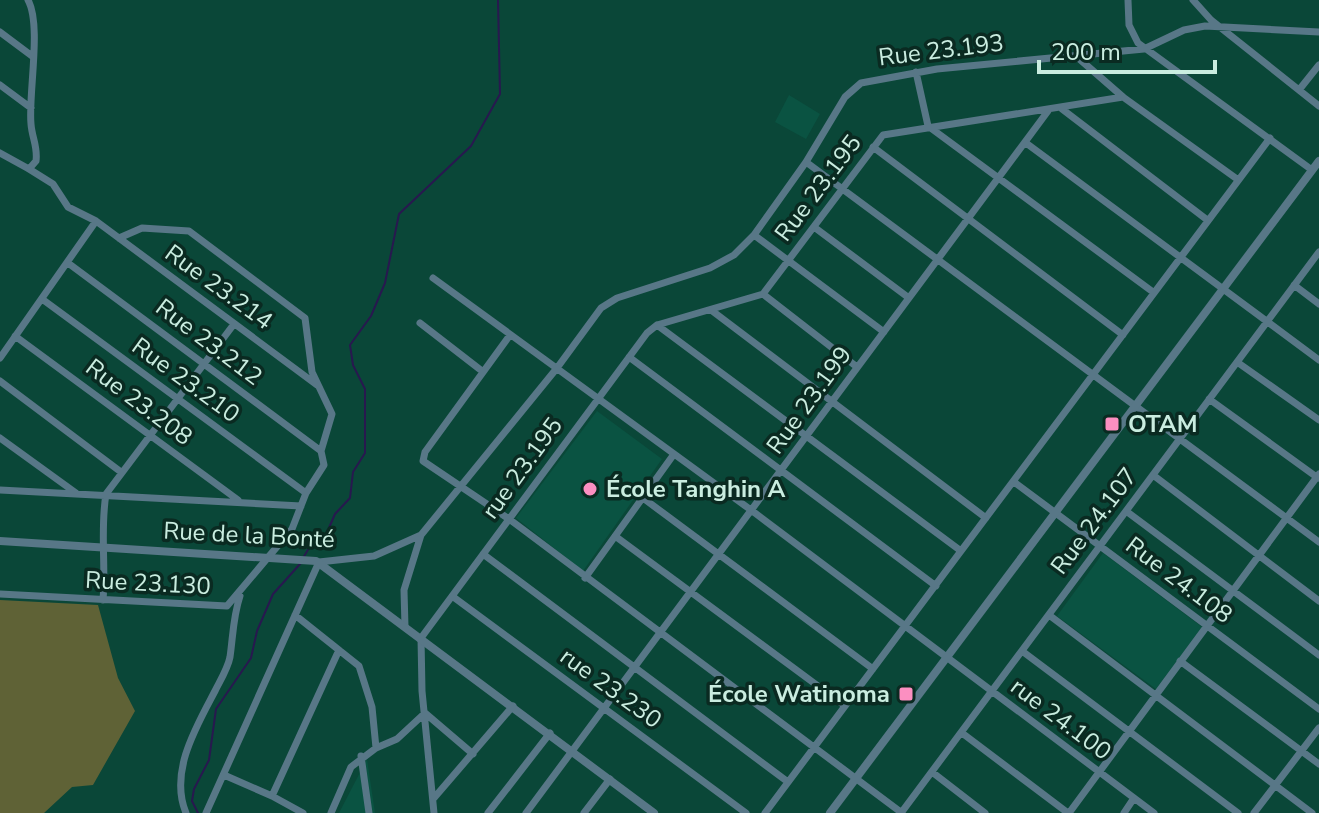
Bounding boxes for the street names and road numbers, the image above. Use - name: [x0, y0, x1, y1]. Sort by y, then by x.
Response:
- street label: Rue 23.193: [877, 26, 1005, 74]
- street label: Rue 23.195: [767, 128, 869, 248]
- street label: Rue 23.214: [159, 237, 279, 337]
- street label: Rue 23.212: [149, 291, 269, 393]
- street label: Rue 23.210: [126, 330, 246, 430]
- street label: Rue 23.199: [759, 340, 859, 460]
- street label: Rue 23.208: [79, 351, 199, 453]
- street label: rue 23.195: [474, 411, 570, 525]
- street label: Rue 24.107: [1043, 461, 1145, 581]
- street label: Rue de la Bonté: [162, 515, 336, 555]
- street label: Rue 24.108: [1119, 529, 1239, 631]
- street label: Rue 23.130: [84, 564, 212, 602]
- street label: rue 23.230: [554, 640, 668, 736]
- street label: rue 24.100: [1004, 671, 1118, 767]

